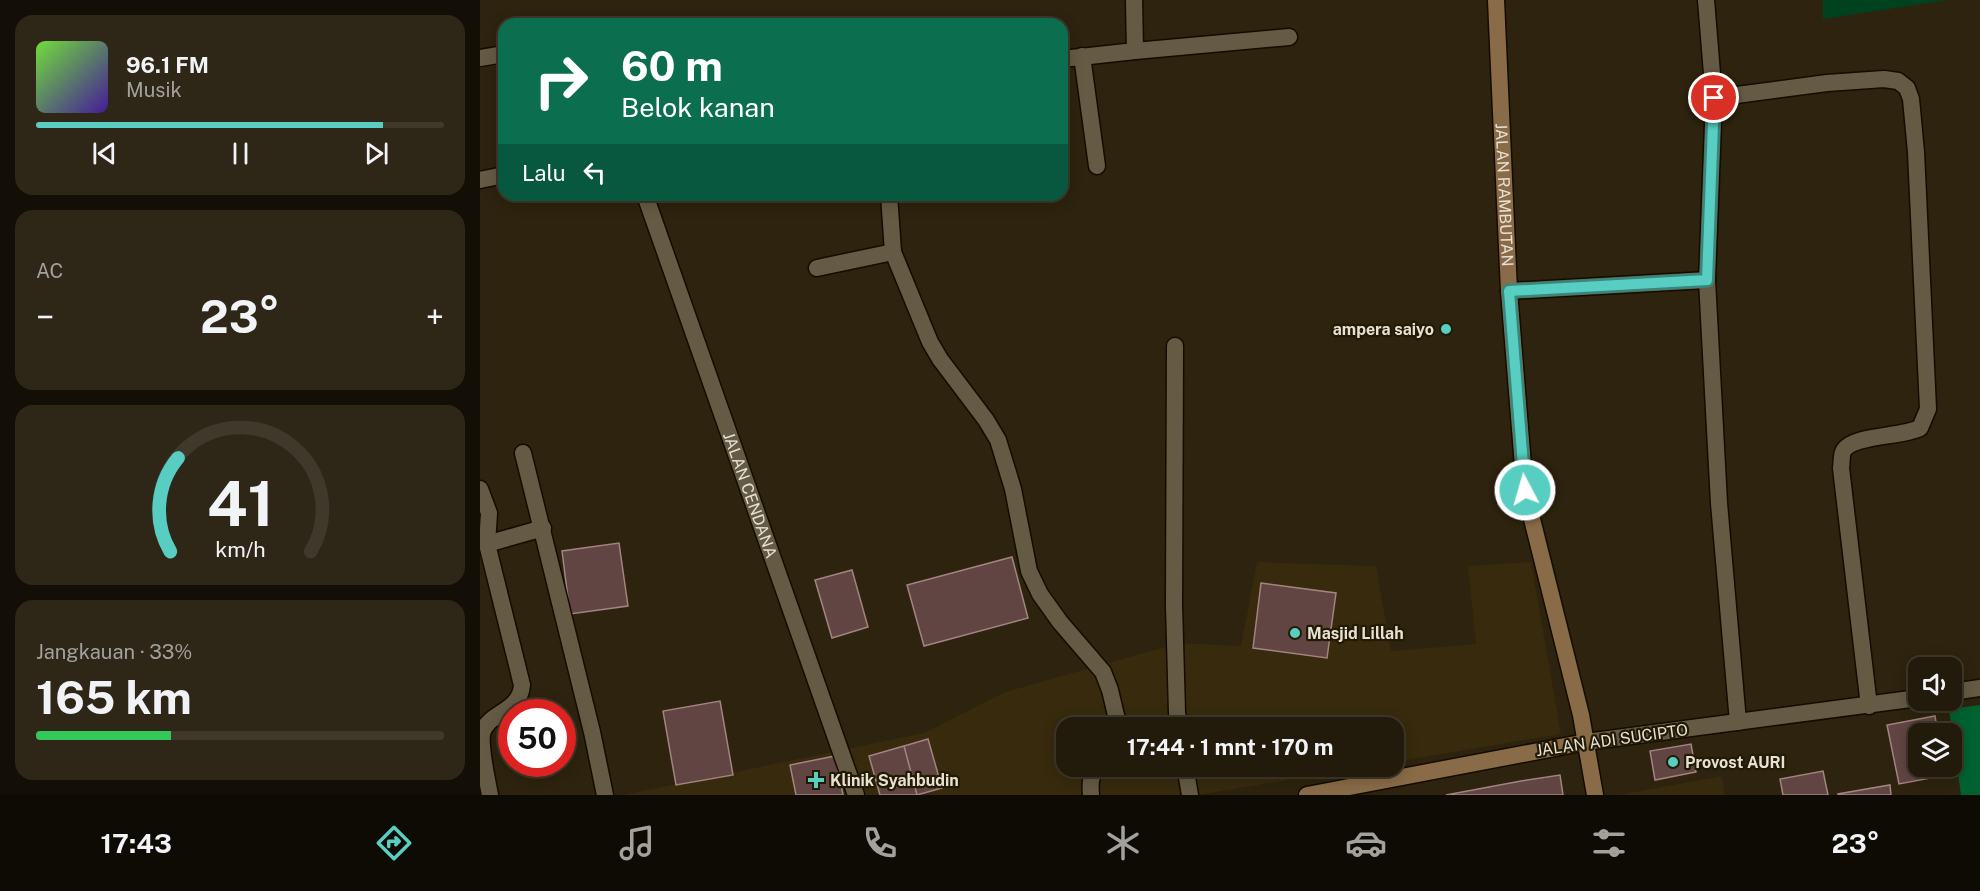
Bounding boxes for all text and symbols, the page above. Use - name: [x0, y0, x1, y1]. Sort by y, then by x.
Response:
- text: 60 m: [621, 41, 723, 90]
- icon: right: [522, 42, 600, 120]
- text: 96.1 FM: [126, 52, 209, 78]
- pin: [1688, 72, 1739, 123]
- text: Musik: [126, 78, 182, 102]
- icon: arrive: [1697, 81, 1730, 114]
- text: Belok kanan: [621, 91, 775, 123]
- street label: JALAN RAMBUTAN: [1492, 123, 1517, 267]
- icon: previous: [88, 137, 121, 170]
- icon: pause: [224, 137, 257, 170]
- icon: next: [360, 137, 393, 170]
- icon: left: [578, 156, 611, 189]
- text: Lalu: [522, 160, 566, 186]
- text: AC: [36, 259, 63, 283]
- text: 23°: [200, 290, 280, 343]
- text: −: [36, 298, 54, 336]
- text: +: [426, 298, 444, 336]
- place label: ampera saiyo: [1333, 320, 1434, 339]
- marker: ampera saiyo: [1439, 322, 1453, 336]
- street label: JALAN CENDANA: [720, 429, 781, 561]
- position arrow: [1493, 458, 1557, 522]
- text: 41: [206, 467, 274, 540]
- text: km/h: [215, 537, 265, 562]
- place label: Masjid Lillah: [1307, 624, 1404, 643]
- marker: Masjid Lillah: [1288, 626, 1302, 640]
- text: Jangkauan · 33%: [36, 640, 192, 664]
- map controls: [1908, 657, 1962, 777]
- button: sound: [1908, 657, 1962, 711]
- text: 165 km: [36, 671, 192, 724]
- speed limit sign: 50: [498, 699, 576, 777]
- street label: JALAN ADI SUCIPTO: [1535, 720, 1689, 760]
- button: layers: [1908, 723, 1962, 777]
- text: 17:44 · 1 mnt · 170 m: [1127, 734, 1333, 760]
- place label: Provost AURI: [1685, 753, 1786, 772]
- marker: Provost AURI: [1666, 755, 1680, 769]
- marker: Klinik Syahbudin: [807, 771, 825, 789]
- place label: Klinik Syahbudin: [830, 771, 959, 790]
- icon: directions: [373, 822, 415, 864]
- icon: music: [616, 822, 658, 864]
- icon: phone: [859, 822, 901, 864]
- icon: climate: [1102, 822, 1144, 864]
- icon: car: [1345, 822, 1387, 864]
- icon: filters: [1588, 822, 1630, 864]
- text: 17:43: [101, 827, 172, 859]
- text: 23°: [1832, 827, 1879, 859]

